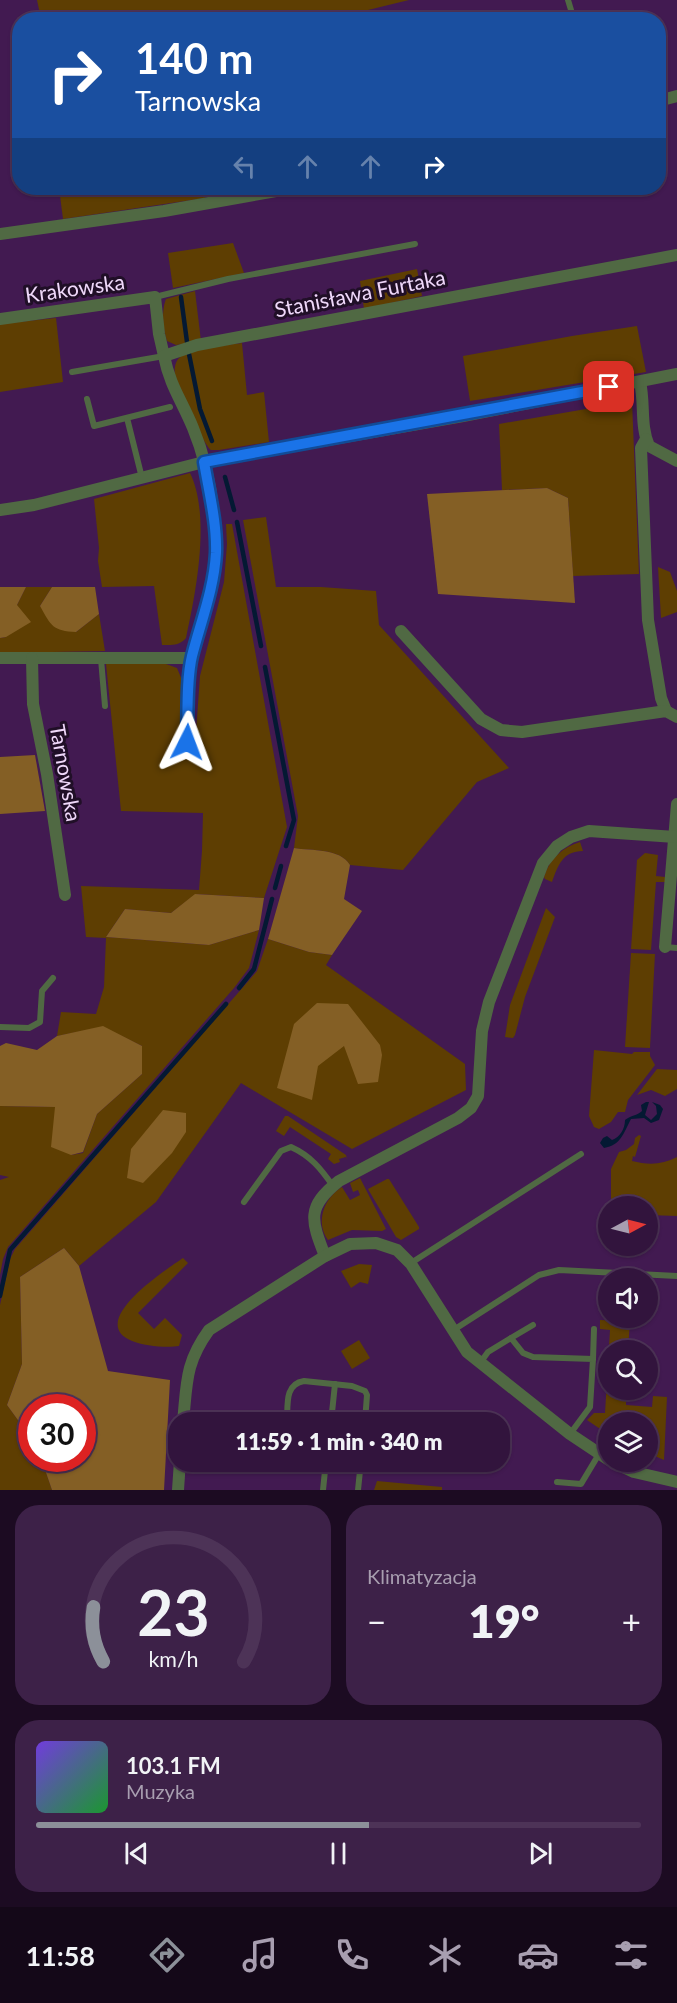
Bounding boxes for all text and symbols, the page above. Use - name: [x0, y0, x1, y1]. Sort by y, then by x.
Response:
- text: 140 m: [135, 33, 253, 83]
- icon: right: [36, 36, 114, 114]
- text: Tarnowska: [135, 84, 261, 117]
- icon: left: [228, 150, 261, 183]
- icon: ahead: [291, 150, 324, 183]
- icon: ahead: [354, 150, 387, 183]
- icon: right: [417, 150, 450, 183]
- street label: Stanisława Furtaka: [272, 264, 447, 321]
- street label: Krakowska: [23, 268, 126, 307]
- pin: [583, 361, 634, 412]
- icon: arrive: [592, 370, 625, 403]
- position arrow: [155, 710, 219, 774]
- street label: Tarnowska: [46, 722, 87, 823]
- north arrow: [598, 1196, 658, 1256]
- map controls: [598, 1196, 658, 1472]
- button: sound: [598, 1268, 658, 1328]
- button: search: [598, 1340, 658, 1400]
- speed limit sign: 30: [18, 1394, 96, 1472]
- button: layers: [598, 1412, 658, 1472]
- text: 11:59 · 1 min · 340 m: [236, 1428, 442, 1455]
- text: Klimatyzacja: [367, 1564, 477, 1588]
- text: 23: [137, 1574, 209, 1649]
- text: 19°: [469, 1594, 539, 1648]
- text: −: [367, 1601, 386, 1641]
- text: +: [622, 1601, 641, 1641]
- text: km/h: [148, 1646, 198, 1672]
- text: 103.1 FM: [126, 1752, 221, 1779]
- text: Muzyka: [126, 1779, 195, 1803]
- icon: previous: [120, 1837, 153, 1870]
- icon: pause: [322, 1837, 355, 1870]
- icon: next: [524, 1837, 557, 1870]
- icon: directions: [146, 1934, 188, 1976]
- icon: music: [239, 1934, 281, 1976]
- icon: phone: [331, 1934, 373, 1976]
- icon: climate: [424, 1934, 466, 1976]
- icon: car: [517, 1934, 559, 1976]
- icon: filters: [610, 1934, 652, 1976]
- text: 11:58: [25, 1939, 95, 1972]

